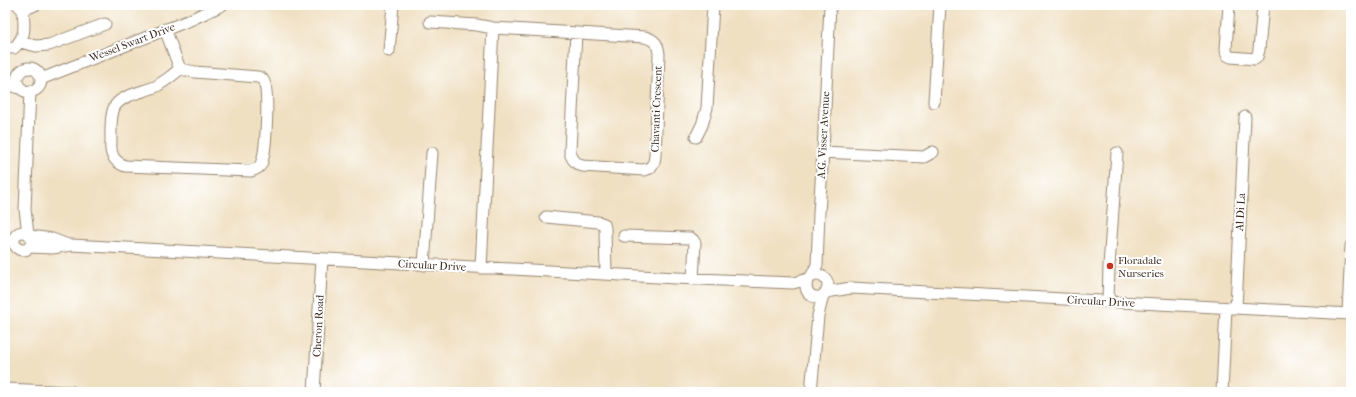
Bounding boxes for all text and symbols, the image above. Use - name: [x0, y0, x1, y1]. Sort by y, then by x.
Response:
- street label: Wessel Swart Drive: [86, 20, 177, 65]
- street label: Chavanti Crescent: [648, 65, 665, 153]
- street label: A.G. Visser Avenue: [815, 90, 832, 180]
- street label: Al Di La: [1233, 192, 1248, 232]
- place label: Floradale Nurseries: [1118, 254, 1164, 280]
- street label: Circular Drive: [398, 257, 467, 274]
- marker: Floradale Nurseries: [1105, 261, 1115, 271]
- street label: Circular Drive: [1067, 293, 1136, 310]
- street label: Cheron Road: [310, 294, 327, 357]

